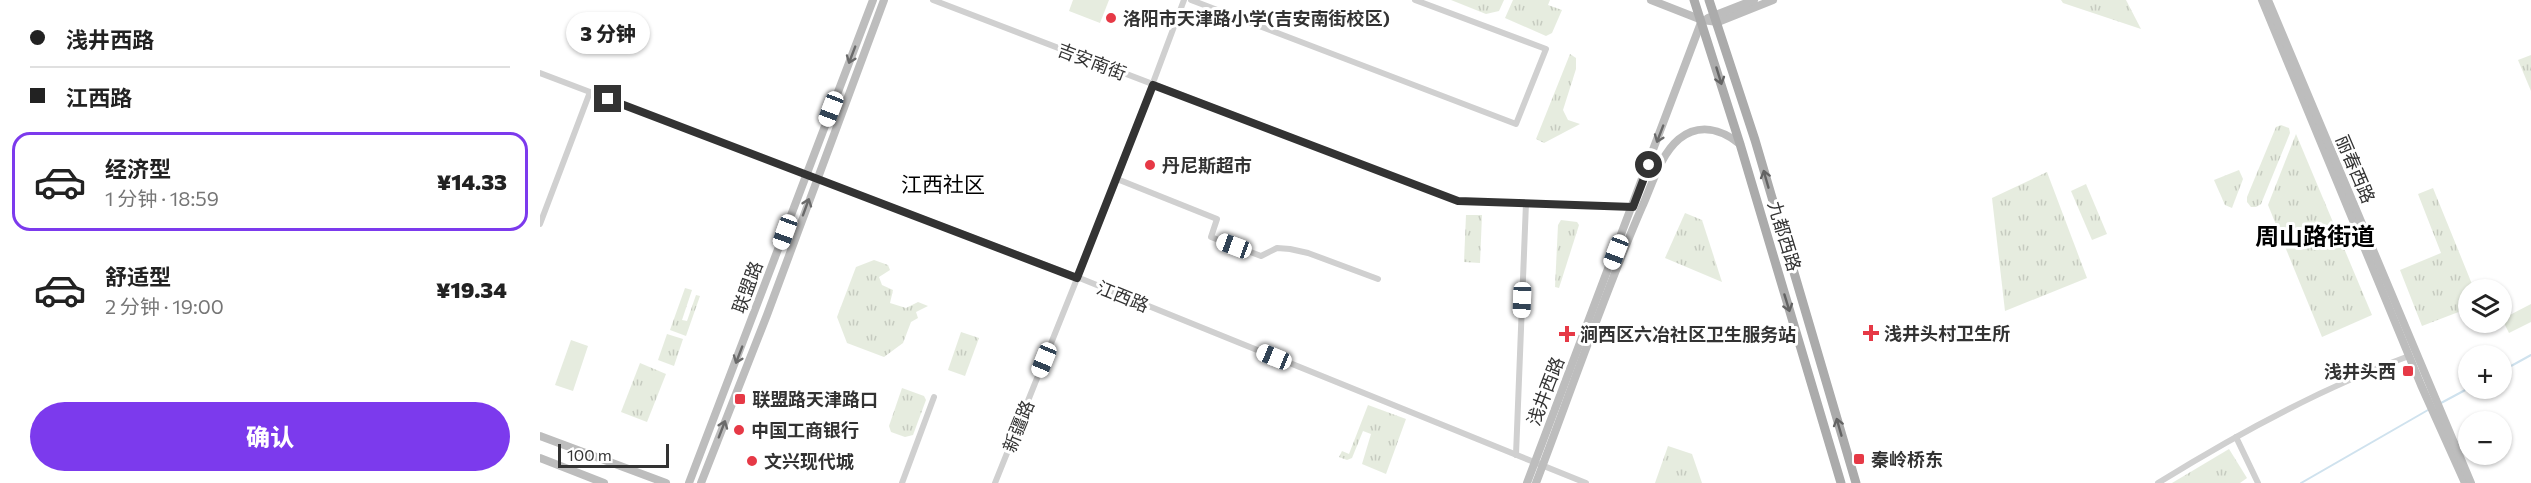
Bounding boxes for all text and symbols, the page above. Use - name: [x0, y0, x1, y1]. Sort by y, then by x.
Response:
- place label: 洛阳市天津路小学(吉安南街校区): [1123, 7, 1390, 29]
- marker: 洛阳市天津路小学(吉安南街校区): [1104, 11, 1118, 25]
- callout: 3 分钟: [566, 12, 650, 54]
- text: 3 分钟: [580, 21, 636, 45]
- text: 浅井西路: [66, 26, 154, 53]
- street label: 吉安南街: [1054, 38, 1130, 84]
- one-way arrow: [846, 45, 857, 63]
- one-way arrow: [1714, 66, 1725, 85]
- text: 江西路: [66, 84, 132, 111]
- route end: [594, 85, 621, 112]
- car: [816, 89, 846, 129]
- one-way arrow: [1654, 124, 1665, 143]
- street label: 丽春西路: [2332, 132, 2380, 206]
- route start: [1635, 151, 1662, 178]
- place label: 丹尼斯超市: [1162, 154, 1252, 176]
- icon: car: [33, 155, 87, 209]
- text: 经济型: [105, 155, 171, 182]
- marker: 丹尼斯超市: [1143, 158, 1157, 172]
- text: ¥14.33: [437, 168, 507, 195]
- one-way arrow: [1760, 170, 1771, 189]
- district label: 江西社区: [901, 171, 985, 196]
- text: 1 分钟 · 18:59: [105, 186, 219, 210]
- one-way arrow: [802, 198, 813, 217]
- street label: 九都西路: [1764, 198, 1806, 274]
- car: [770, 212, 800, 252]
- district label: 周山路街道: [2255, 221, 2375, 250]
- car: [1214, 231, 1254, 261]
- car: [1601, 232, 1631, 272]
- street label: 联盟路: [727, 258, 767, 316]
- icon: car: [33, 263, 87, 317]
- text: 舒适型: [105, 263, 171, 290]
- text: ¥19.34: [436, 276, 507, 303]
- street label: 江西路: [1094, 276, 1152, 316]
- map controls: [2458, 279, 2512, 465]
- button: layers: [2458, 279, 2512, 333]
- car: [1512, 282, 1532, 318]
- one-way arrow: [1782, 293, 1793, 312]
- text: 2 分钟 · 19:00: [105, 294, 224, 318]
- place label: 浅井头村卫生所: [1884, 322, 2010, 344]
- place label: 涧西区六冶社区卫生服务站: [1580, 323, 1796, 345]
- marker: 浅井头村卫生所: [1862, 324, 1880, 342]
- marker: 涧西区六冶社区卫生服务站: [1558, 325, 1576, 343]
- car: [1029, 340, 1059, 380]
- car: [1254, 342, 1294, 372]
- one-way arrow: [733, 345, 744, 364]
- button: +: [2458, 345, 2512, 399]
- street label: 浅井西路: [1522, 353, 1568, 429]
- place label: 浅井头西: [2324, 360, 2396, 382]
- marker: 浅井头西: [2401, 364, 2415, 378]
- place label: 联盟路天津路口: [752, 388, 878, 410]
- marker: 联盟路天津路口: [733, 392, 747, 406]
- street label: 新疆路: [998, 397, 1038, 455]
- button: 确认: [30, 402, 510, 471]
- button: −: [2458, 411, 2512, 465]
- one-way arrow: [1833, 418, 1844, 437]
- place label: 中国工商银行: [751, 419, 859, 441]
- one-way arrow: [717, 420, 728, 438]
- marker: 中国工商银行: [732, 423, 746, 437]
- scale bar: [558, 441, 669, 468]
- text: 100 m: [567, 445, 612, 464]
- place label: 秦岭桥东: [1871, 448, 1943, 470]
- place label: 文兴现代城: [764, 450, 854, 472]
- marker: 秦岭桥东: [1852, 452, 1866, 466]
- marker: 文兴现代城: [745, 454, 759, 468]

